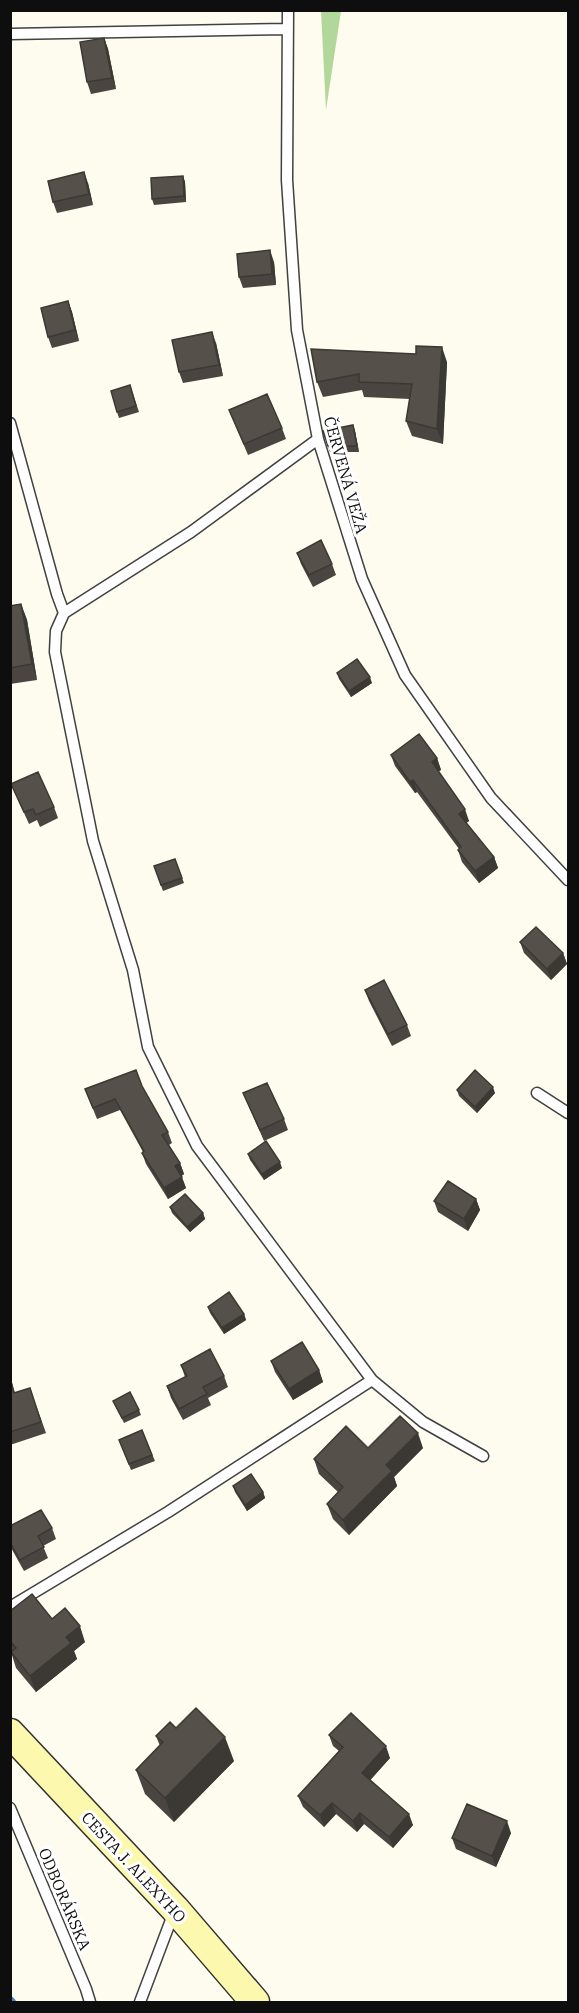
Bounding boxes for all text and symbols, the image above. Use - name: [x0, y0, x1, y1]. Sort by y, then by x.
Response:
- street label: ČERVENÁ VEŽA: [320, 414, 373, 536]
- street label: CESTA J. ALEXYHO: [78, 1807, 190, 1927]
- street label: ODBORÁRSKA: [34, 1844, 96, 1953]

